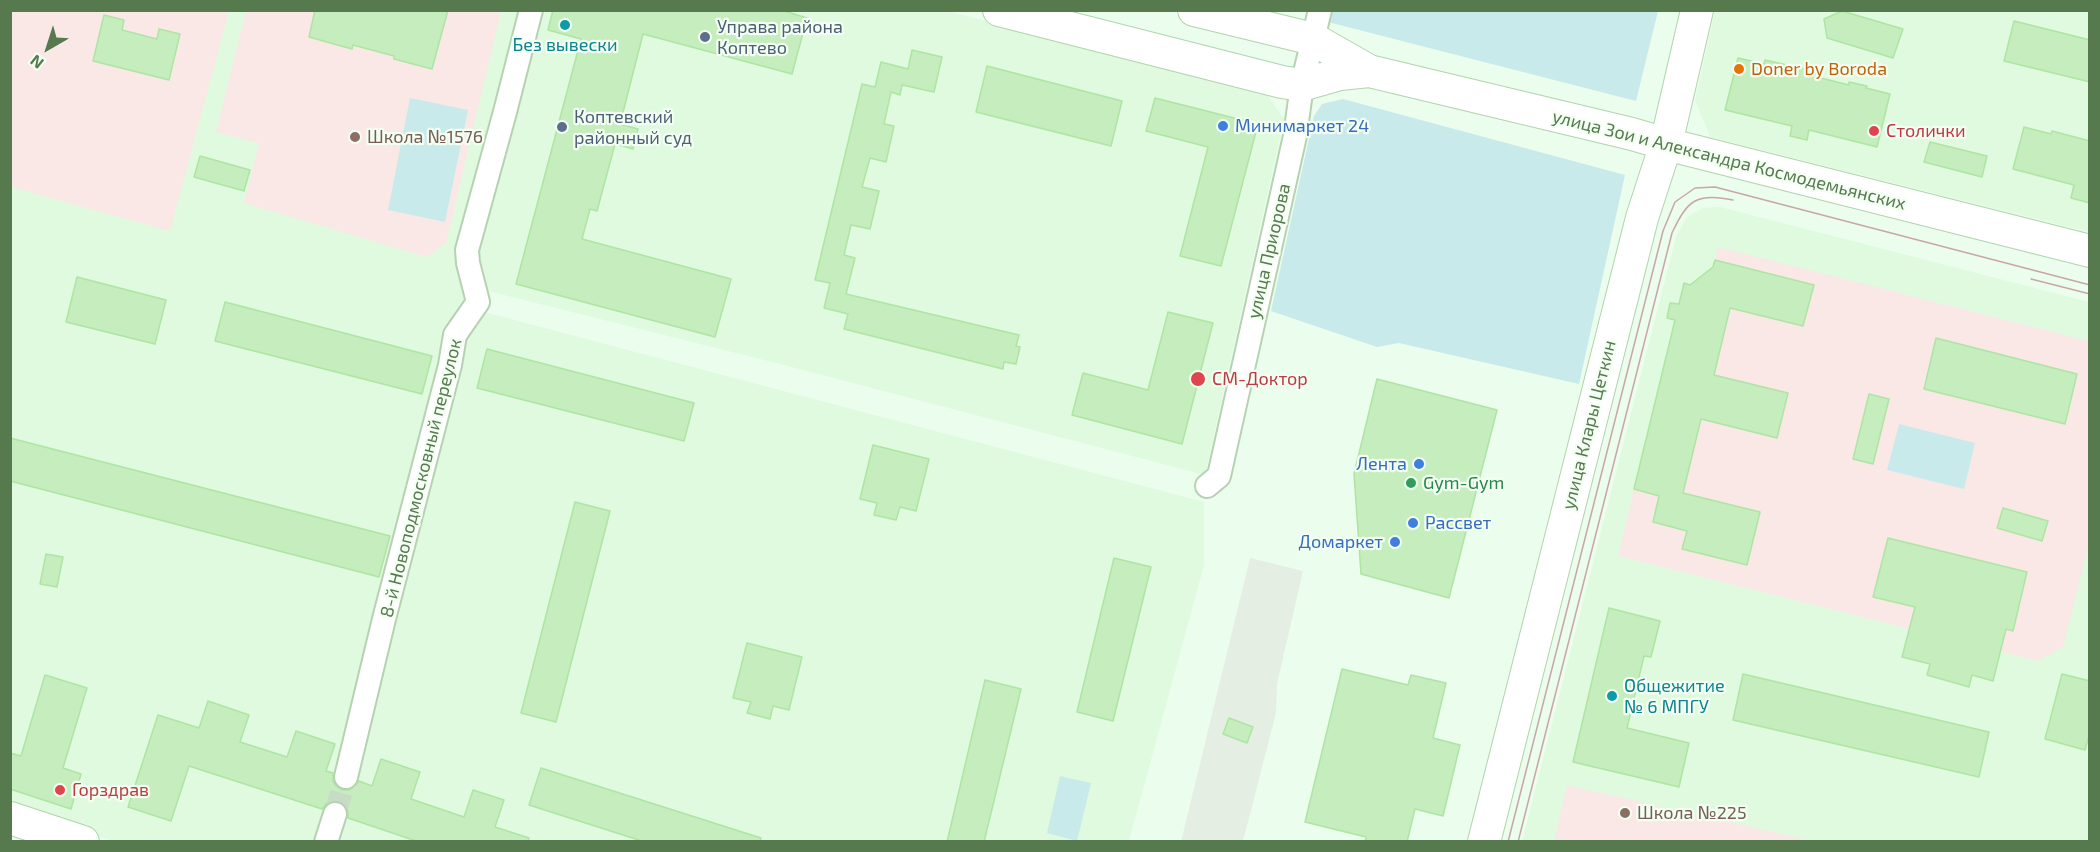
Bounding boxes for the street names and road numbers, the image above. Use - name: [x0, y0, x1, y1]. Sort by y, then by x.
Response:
- street label: улица Зои и Александра Космодемьянских: [1550, 106, 1908, 214]
- street label: улица Приорова: [1243, 181, 1295, 321]
- street label: 8-й Новоподмосковный переулок: [376, 336, 466, 620]
- street label: улица Клары Цеткин: [1557, 338, 1621, 512]

